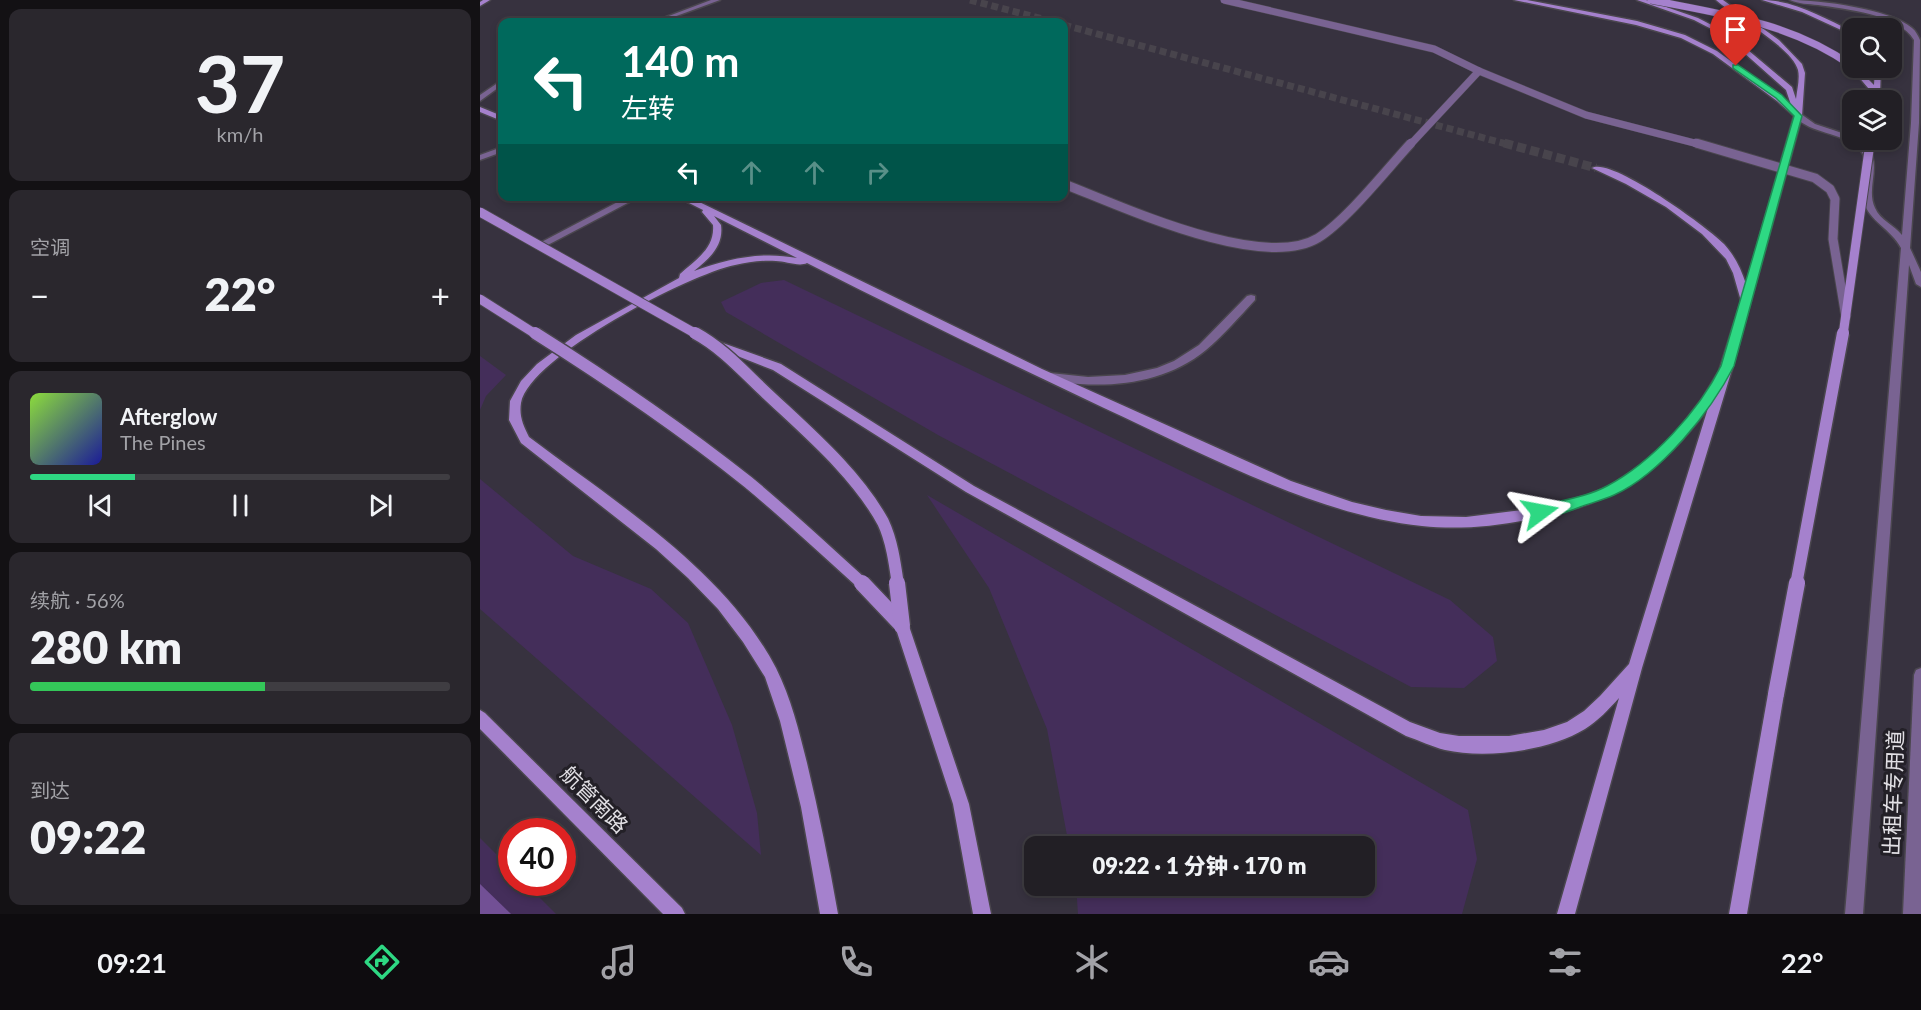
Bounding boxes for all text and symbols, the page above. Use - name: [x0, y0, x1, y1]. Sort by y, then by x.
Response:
- pin: [1710, 4, 1761, 66]
- icon: arrive: [1719, 13, 1752, 46]
- map controls: [1842, 18, 1902, 150]
- button: search: [1842, 18, 1902, 78]
- text: 37: [195, 36, 285, 130]
- text: 140 m: [621, 36, 739, 86]
- icon: left: [522, 42, 600, 120]
- button: layers: [1842, 90, 1902, 150]
- text: 左转: [621, 91, 675, 124]
- text: km/h: [217, 122, 263, 146]
- icon: left: [672, 156, 705, 189]
- icon: ahead: [735, 156, 768, 189]
- icon: ahead: [798, 156, 831, 189]
- icon: right: [861, 156, 894, 189]
- text: 空调: [30, 235, 70, 259]
- text: 22°: [205, 267, 275, 321]
- text: −: [30, 275, 49, 315]
- text: +: [431, 275, 450, 315]
- text: Afterglow: [120, 403, 217, 430]
- text: The Pines: [120, 430, 206, 454]
- position arrow: [1508, 480, 1572, 544]
- icon: previous: [84, 489, 117, 522]
- icon: pause: [224, 489, 257, 522]
- icon: next: [364, 489, 397, 522]
- text: 续航 · 56%: [30, 588, 125, 612]
- text: 280 km: [30, 620, 182, 674]
- street label: 出租车专用道: [1878, 730, 1907, 856]
- street label: 航管南路: [557, 760, 634, 837]
- text: 到达: [30, 778, 70, 802]
- text: 09:22: [30, 810, 146, 864]
- speed limit sign: 40: [498, 818, 576, 896]
- text: 09:22 · 1 分钟 · 170 m: [1093, 852, 1306, 879]
- icon: directions: [361, 941, 403, 983]
- icon: music: [598, 941, 640, 983]
- icon: phone: [835, 941, 877, 983]
- icon: climate: [1071, 941, 1113, 983]
- icon: car: [1308, 941, 1350, 983]
- icon: filters: [1544, 941, 1586, 983]
- text: 09:21: [97, 946, 167, 979]
- text: 22°: [1781, 946, 1824, 979]

